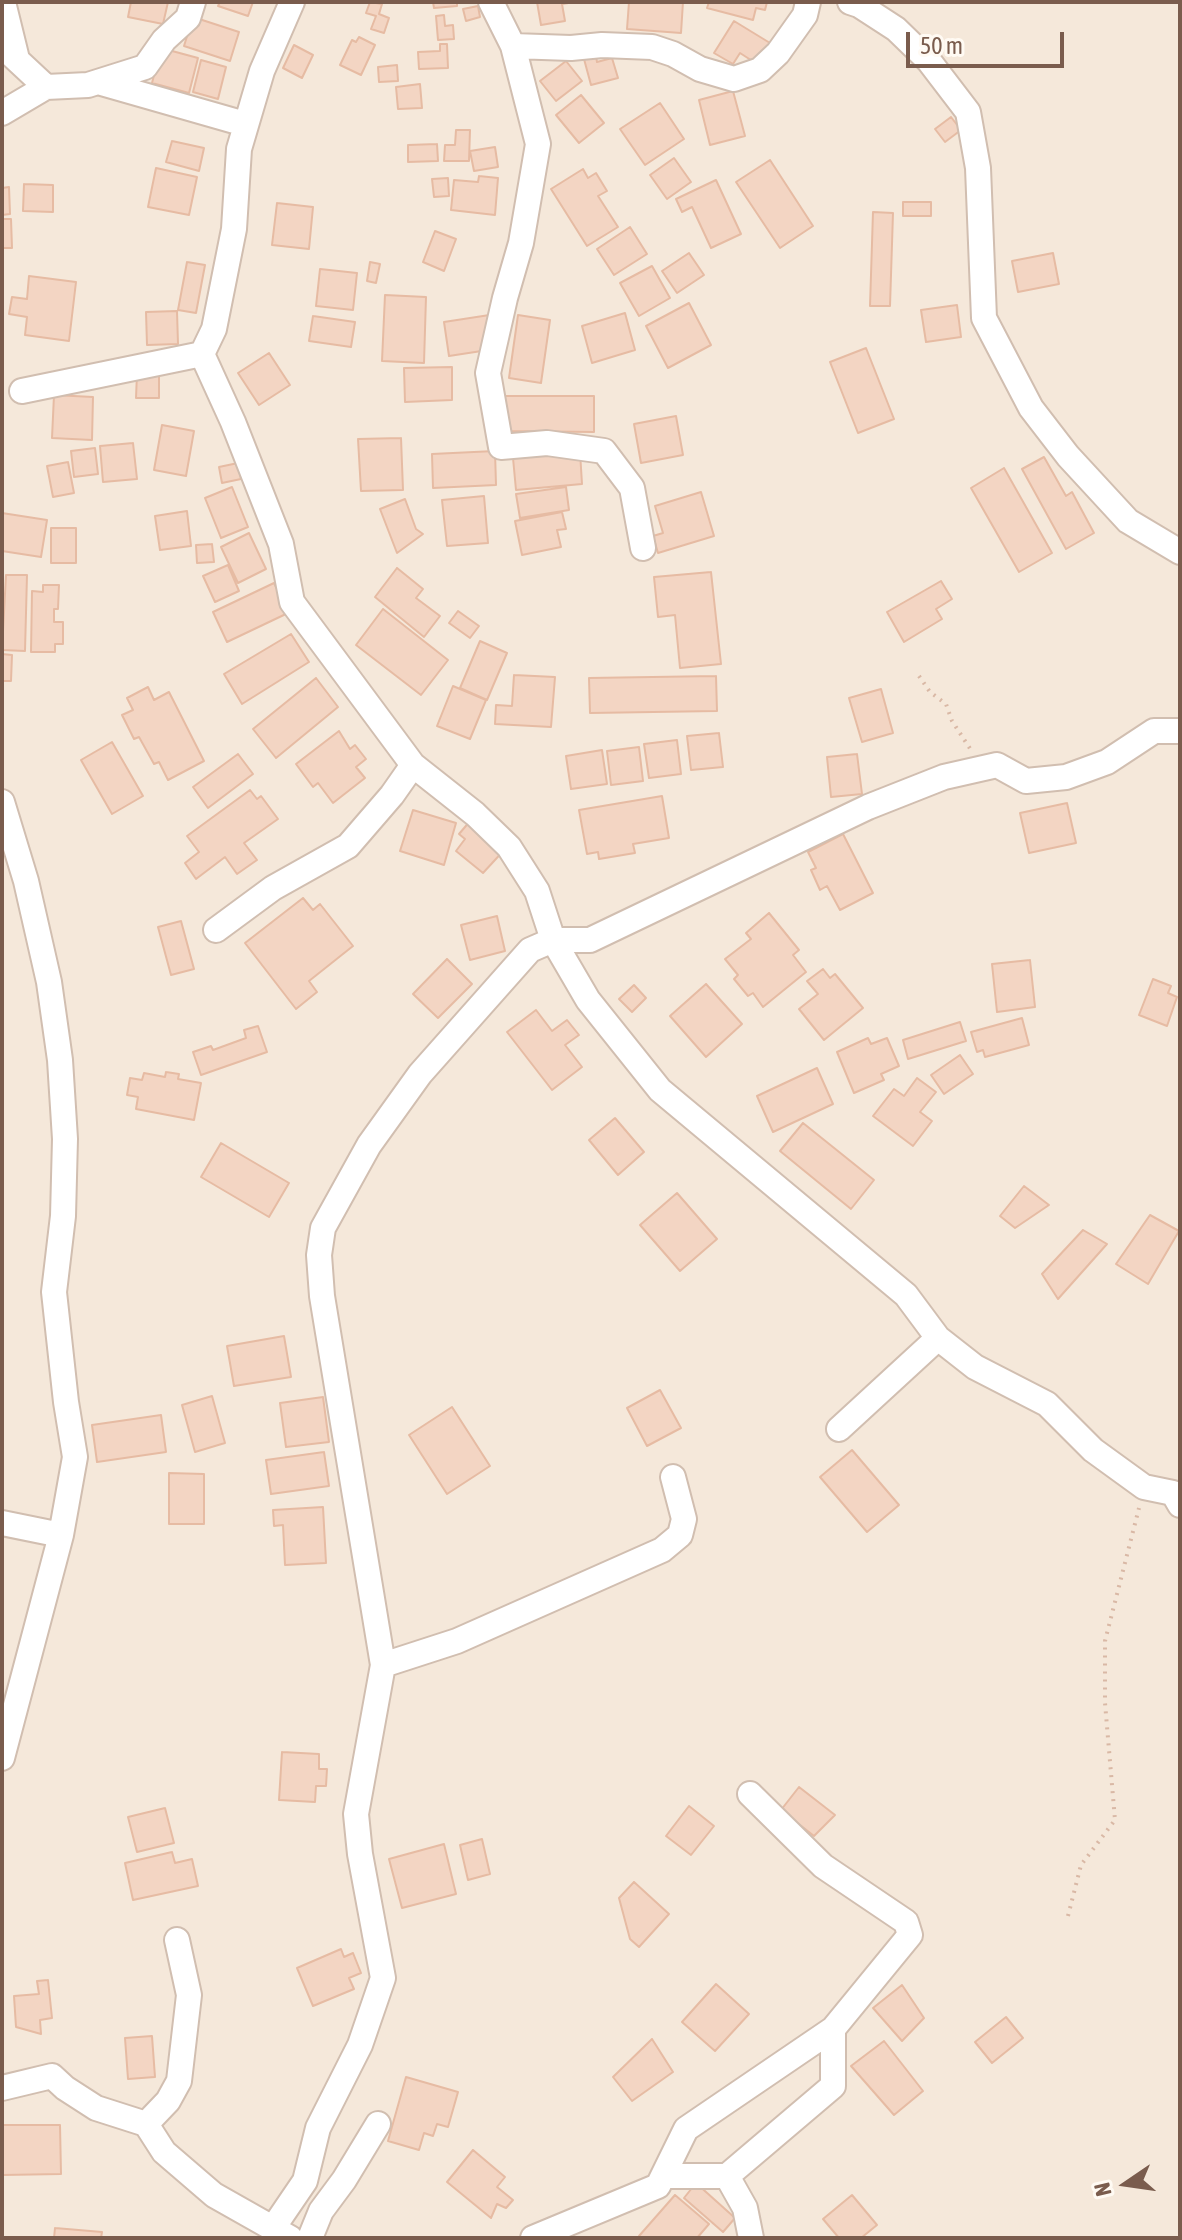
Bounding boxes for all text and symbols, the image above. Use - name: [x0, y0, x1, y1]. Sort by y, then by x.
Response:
- scale bar: [910, 16, 1068, 66]
- text: 50 m: [920, 32, 963, 59]
- north arrow: [1086, 2144, 1166, 2224]
- text: N: [1088, 2180, 1117, 2199]

